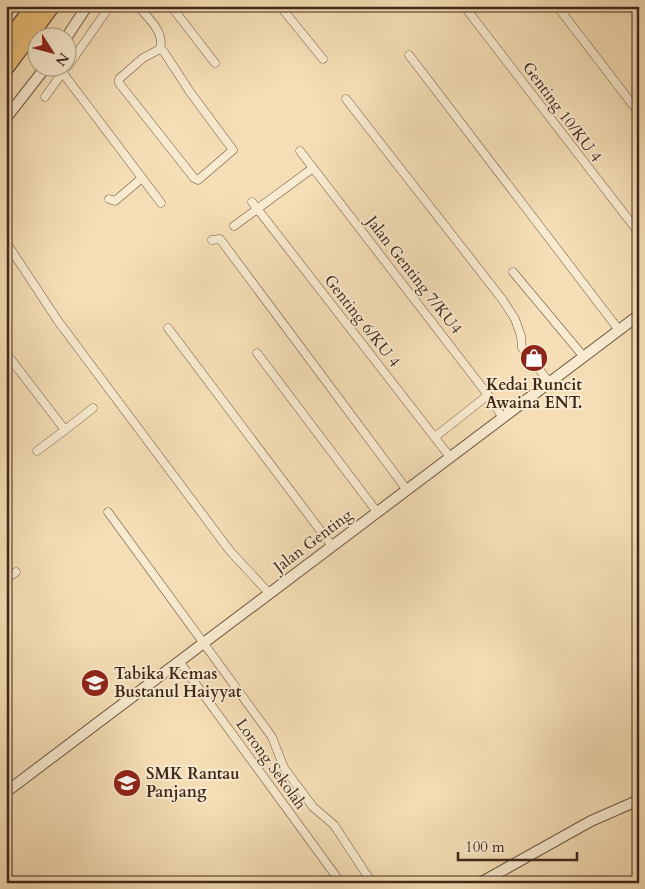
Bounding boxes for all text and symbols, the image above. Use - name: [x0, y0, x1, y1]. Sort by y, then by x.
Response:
- north arrow: [28, 28, 78, 78]
- text: N: [51, 49, 73, 70]
- street label: Genting 10/KU 4: [517, 57, 607, 167]
- street label: Jalan Genting 7/KU4: [360, 210, 467, 339]
- street label: Genting 6/KU 4: [319, 270, 405, 372]
- shop icon: Kedai Runcit Awaina ENT.: [519, 343, 549, 373]
- place label: Kedai Runcit Awaina ENT.: [485, 374, 583, 414]
- street label: Jalan Genting: [268, 504, 357, 579]
- place label: Tabika Kemas Bustanul Haiyyat: [114, 663, 242, 703]
- school or university icon: Tabika Kemas Bustanul Haiyyat: [80, 668, 110, 698]
- street label: Lorong Sekolah: [231, 714, 312, 814]
- place label: SMK Rantau Panjang: [146, 763, 240, 803]
- school or university icon: SMK Rantau Panjang: [112, 768, 142, 798]
- scale bar: [458, 829, 576, 861]
- text: 100 m: [465, 837, 505, 857]

